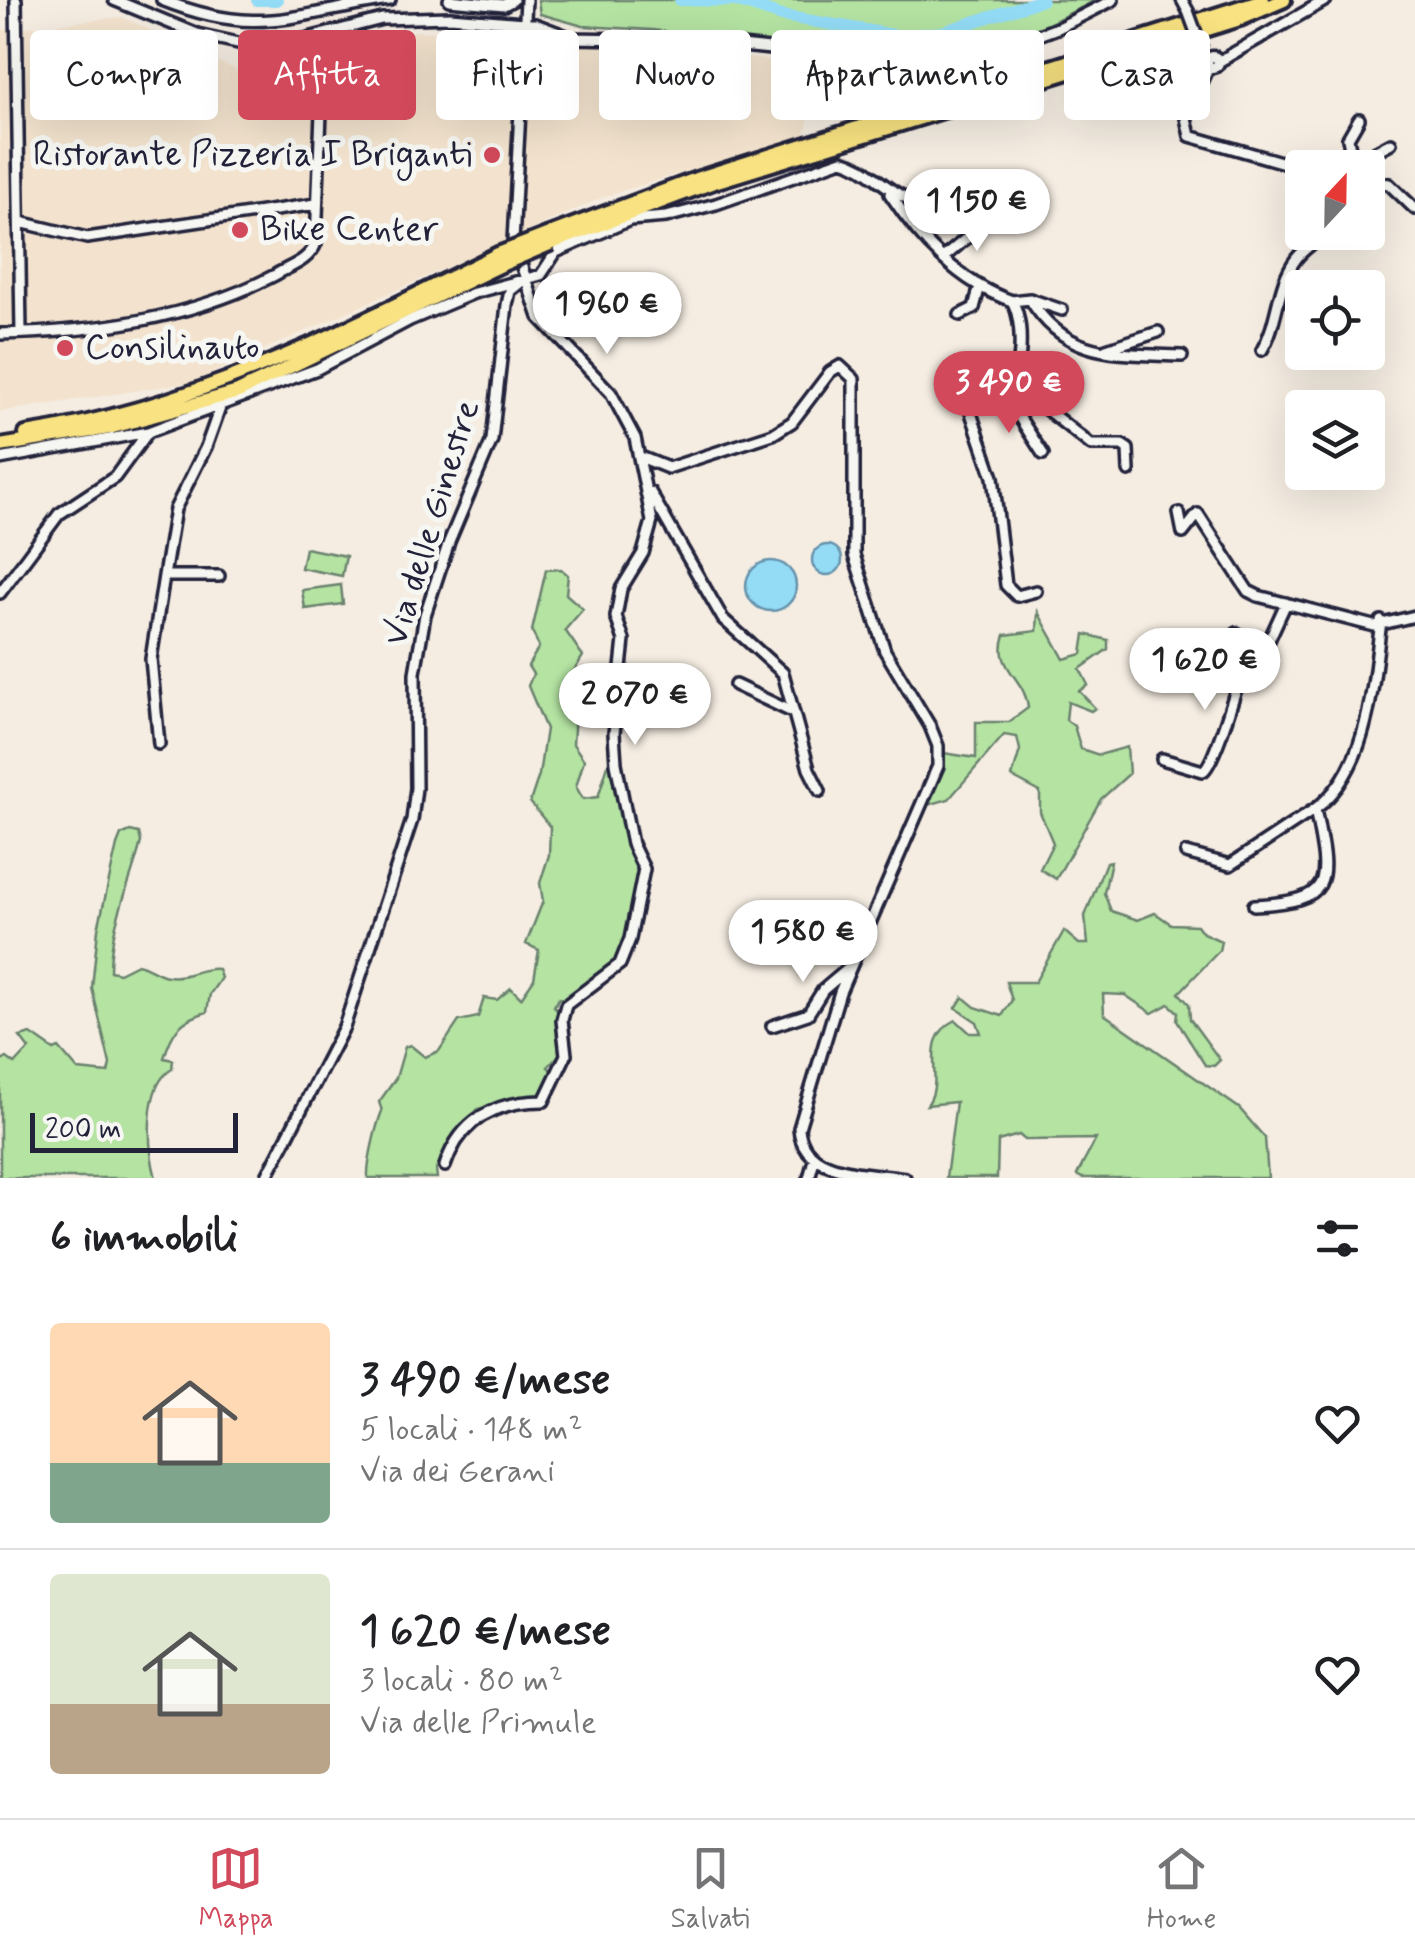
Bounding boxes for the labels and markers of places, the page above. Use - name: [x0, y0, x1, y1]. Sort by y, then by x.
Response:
- place label: Ristorante Pizzeria I Briganti: [33, 132, 472, 181]
- marker: Ristorante Pizzeria I Briganti: [481, 144, 503, 166]
- pin: 1 150 €: [885, 169, 1069, 254]
- place label: Bike Center: [260, 207, 439, 253]
- marker: Bike Center: [229, 219, 251, 241]
- pin: 1 960 €: [515, 272, 699, 357]
- place label: Consilinauto: [85, 325, 259, 371]
- marker: Consilinauto: [54, 337, 76, 359]
- pin: 3 490 €: [917, 351, 1101, 436]
- pin: 1 620 €: [1113, 628, 1297, 713]
- pin: 2 070 €: [543, 663, 727, 748]
- pin: 1 580 €: [711, 900, 895, 985]

